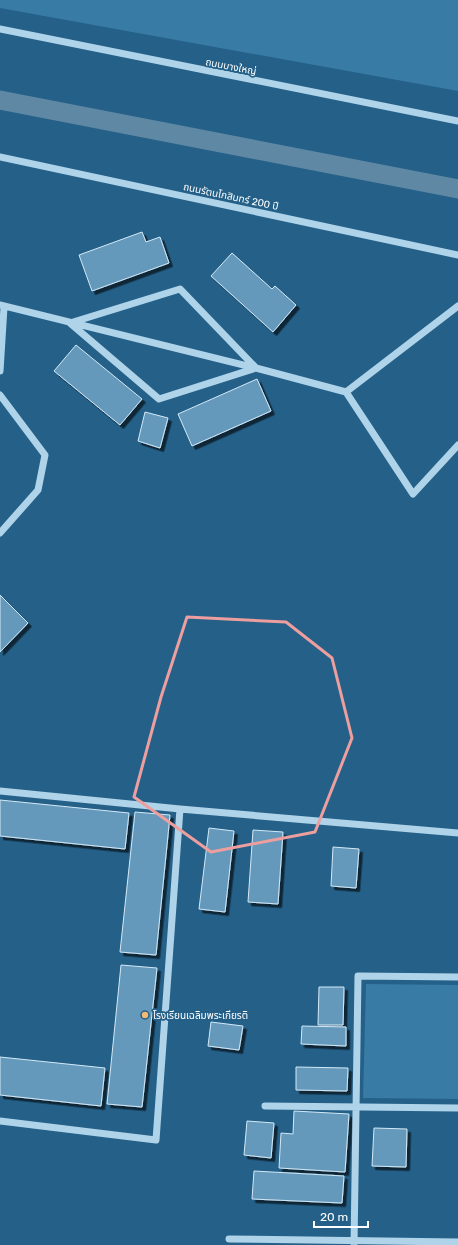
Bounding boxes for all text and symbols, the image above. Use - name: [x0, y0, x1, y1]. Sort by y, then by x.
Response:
- street label: ถนนบางใหญ่: [204, 55, 257, 78]
- street label: ถนนรัตนโกสินทร์ 200 ปี: [182, 181, 280, 213]
- marker: โรงเรียนเฉลิมพระเกียรติ: [140, 1010, 150, 1020]
- place label: โรงเรียนเฉลิมพระเกียรติ: [153, 1010, 248, 1022]
- scale bar: [314, 1203, 368, 1229]
- text: 20 m: [320, 1210, 348, 1224]

